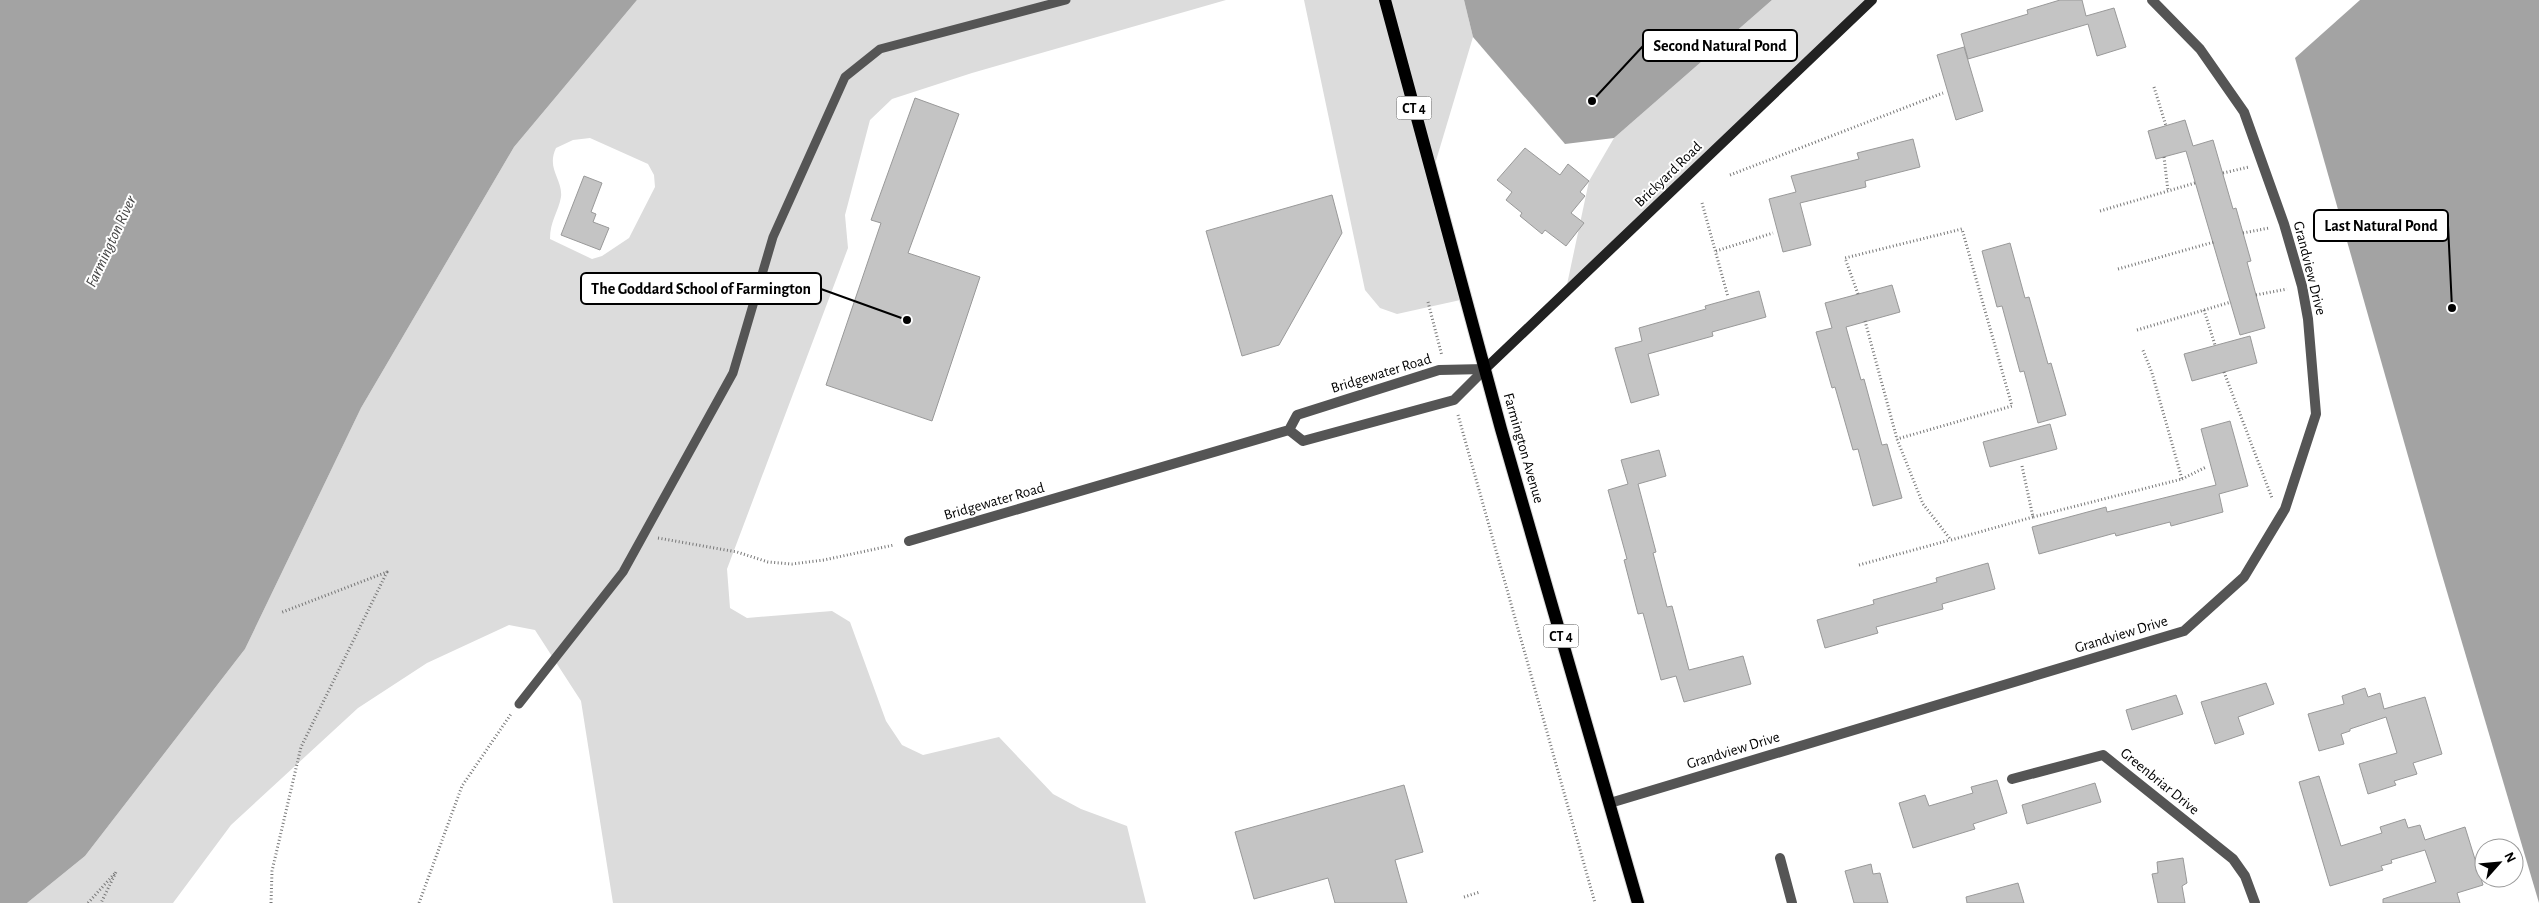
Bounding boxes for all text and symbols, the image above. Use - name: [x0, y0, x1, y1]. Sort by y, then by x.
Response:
- callout: Second Natural Pond: [1643, 30, 1797, 61]
- text: Second Natural Pond: [1653, 38, 1787, 54]
- road number: CT 4: [1396, 96, 1432, 120]
- street label: Brickyard Road: [1632, 139, 1705, 210]
- water label: Farmington River: [83, 193, 139, 290]
- callout: Last Natural Pond: [2314, 210, 2448, 241]
- text: Last Natural Pond: [2324, 218, 2438, 234]
- street label: Grandview Drive: [2291, 220, 2328, 317]
- callout: The Goddard School of Farmington: [581, 273, 821, 304]
- text: The Goddard School of Farmington: [591, 281, 811, 297]
- street label: Bridgewater Road: [1329, 351, 1433, 396]
- street label: Farmington Avenue: [1501, 391, 1546, 505]
- street label: Bridgewater Road: [942, 480, 1046, 523]
- street label: Grandview Drive: [2073, 613, 2169, 656]
- road number: CT 4: [1544, 624, 1578, 648]
- street label: Grandview Drive: [1685, 729, 1781, 772]
- street label: Greenbriar Drive: [2117, 745, 2202, 818]
- north arrow: [2474, 838, 2524, 888]
- text: N: [2501, 850, 2518, 865]

